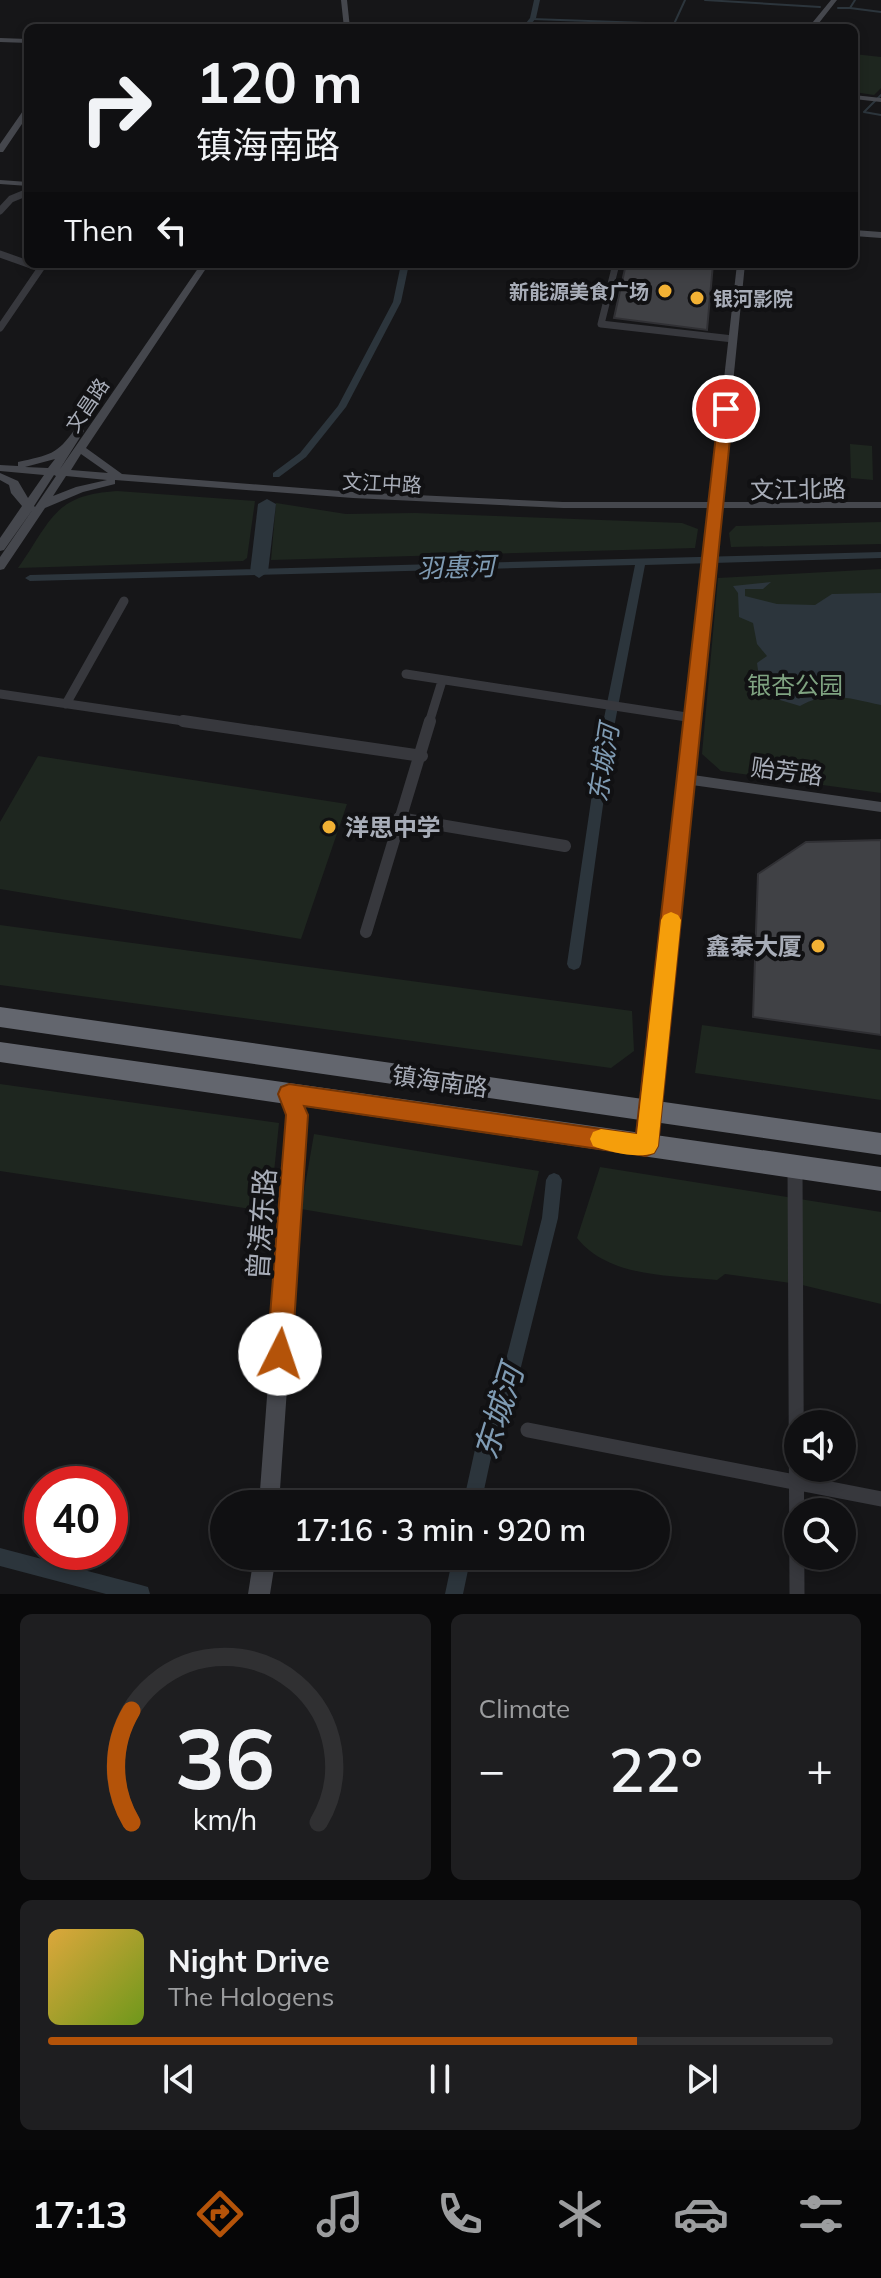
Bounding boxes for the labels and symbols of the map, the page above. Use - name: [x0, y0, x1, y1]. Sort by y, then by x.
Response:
- place label: 新能源美食广场: [509, 279, 649, 304]
- marker: 新能源美食广场: [656, 282, 674, 300]
- place label: 银河影院: [713, 286, 793, 311]
- marker: 银河影院: [688, 289, 706, 307]
- street label: 文昌路: [60, 373, 114, 437]
- pin: [692, 375, 760, 443]
- street label: 文江中路: [341, 468, 423, 498]
- street label: 文江北路: [750, 473, 846, 505]
- water label: 羽惠河: [416, 549, 501, 585]
- park label: 银杏公园: [747, 670, 843, 700]
- water label: 东城河: [581, 717, 626, 804]
- street label: 贻芳路: [749, 751, 825, 791]
- place label: 洋思中学: [345, 812, 441, 842]
- marker: 洋思中学: [320, 818, 338, 836]
- place label: 鑫泰大厦: [706, 931, 802, 961]
- marker: 鑫泰大厦: [809, 937, 827, 955]
- street label: 镇海南路: [390, 1059, 490, 1103]
- street label: 曾涛东路: [240, 1167, 282, 1281]
- position arrow: [238, 1312, 322, 1396]
- water label: 东城河: [465, 1355, 533, 1464]
- speed limit sign: 40: [24, 1466, 128, 1570]

